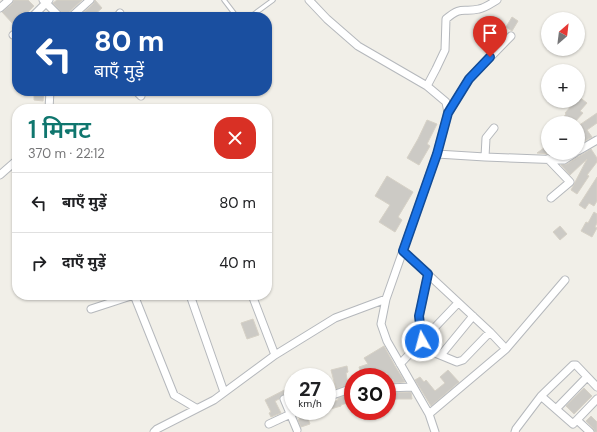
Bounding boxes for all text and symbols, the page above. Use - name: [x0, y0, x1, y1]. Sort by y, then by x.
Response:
- north arrow: [541, 12, 585, 56]
- map controls: [541, 12, 585, 160]
- pin: [473, 16, 507, 57]
- icon: arrive: [479, 22, 501, 44]
- text: 80 m: [94, 23, 164, 60]
- icon: left: [28, 28, 80, 80]
- text: बाएँ मुड़ें: [94, 59, 144, 83]
- button: +: [541, 64, 585, 108]
- text: 1 मिनट: [28, 114, 91, 145]
- button: −: [541, 116, 585, 160]
- button: close: [214, 117, 256, 159]
- text: 370 m · 22:12: [28, 145, 105, 162]
- icon: left: [28, 192, 50, 214]
- text: बाएँ मुड़ें: [62, 192, 107, 212]
- text: 80 m: [219, 193, 256, 213]
- icon: right: [28, 252, 50, 274]
- text: दाएँ मुड़ें: [62, 252, 106, 272]
- text: 40 m: [219, 253, 256, 273]
- position arrow: [401, 320, 443, 362]
- speed limit sign: 30: [344, 368, 396, 420]
- text: 27: [299, 376, 321, 402]
- text: km/h: [298, 397, 322, 410]

